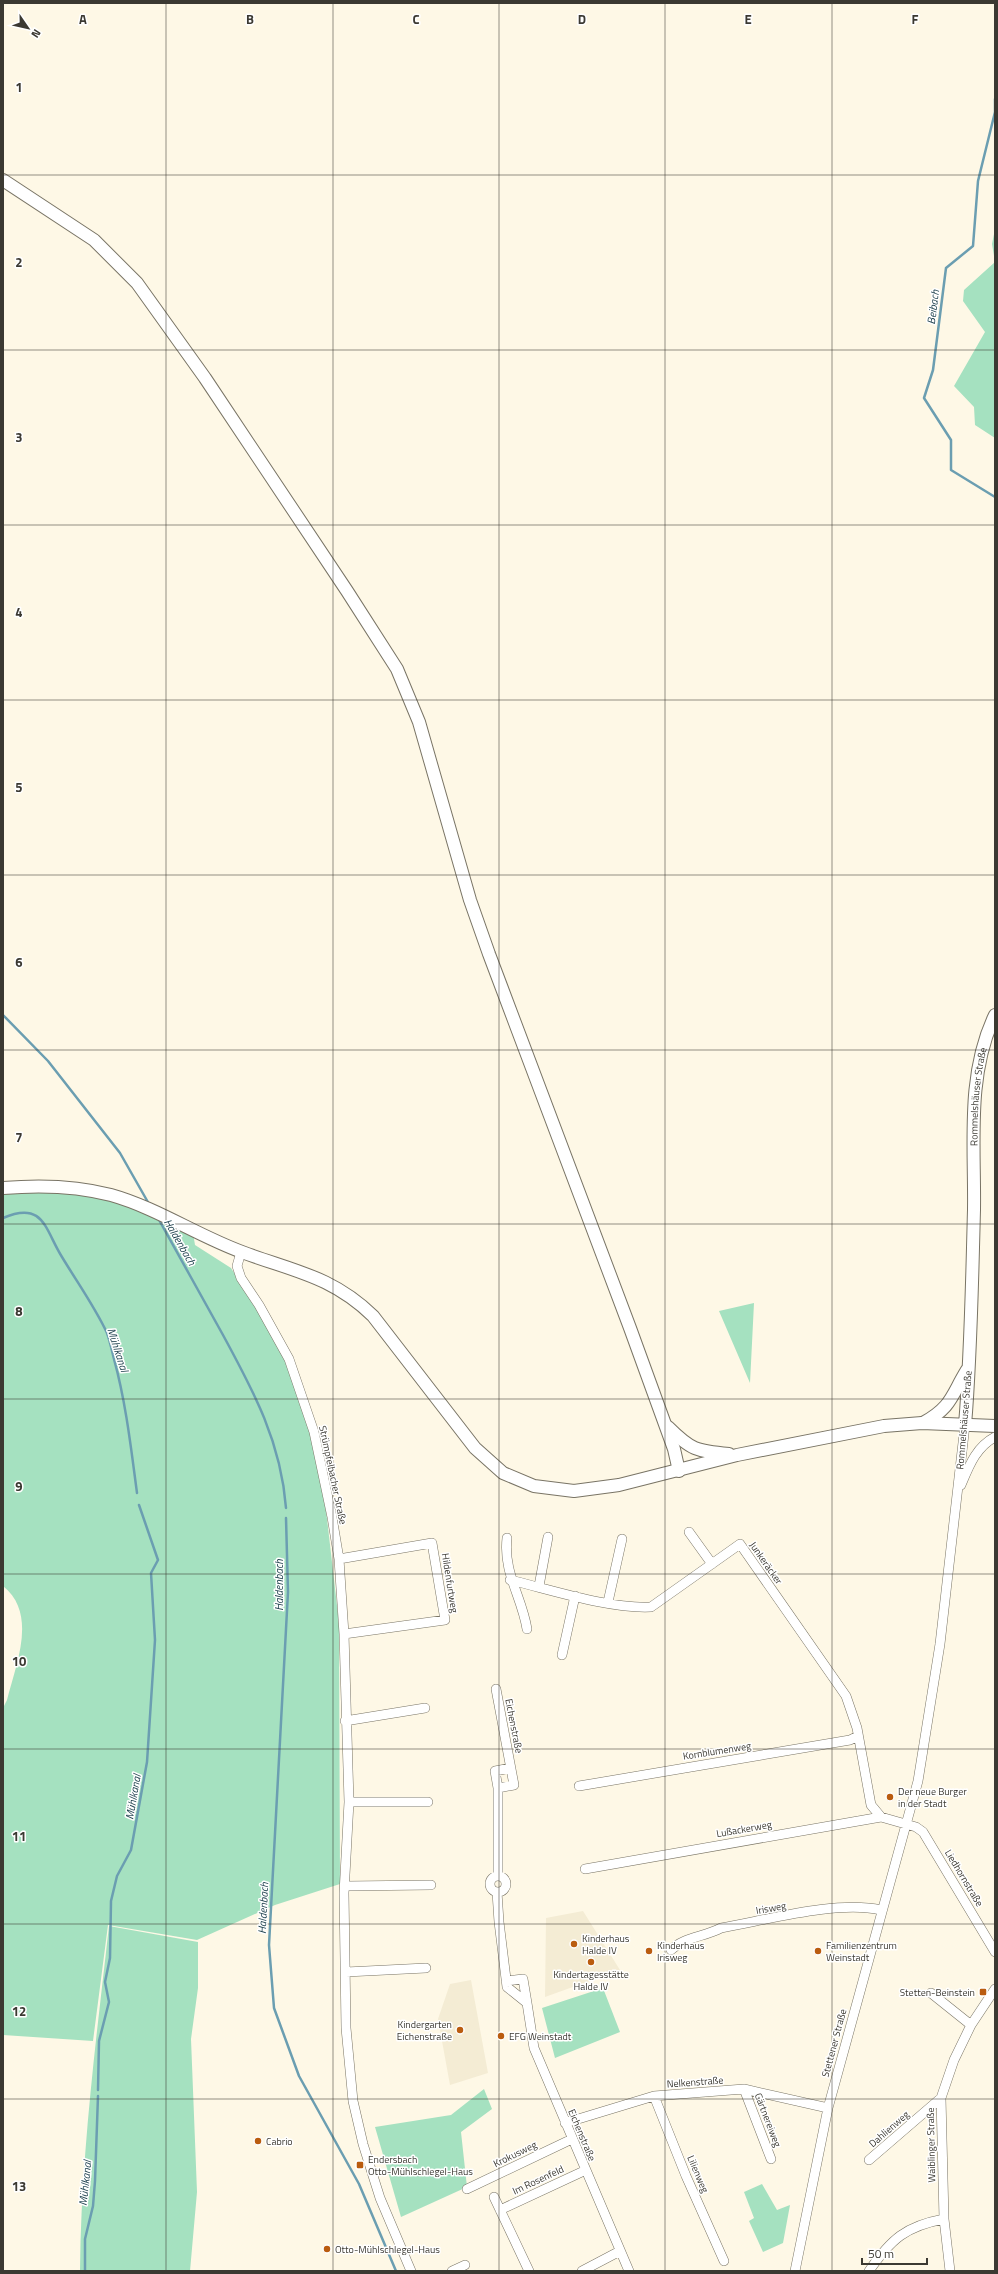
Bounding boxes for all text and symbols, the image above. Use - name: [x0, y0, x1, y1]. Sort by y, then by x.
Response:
- north arrow: [8, 8, 48, 48]
- text: A: [79, 9, 87, 29]
- text: B: [246, 9, 254, 29]
- text: C: [412, 9, 420, 29]
- text: D: [578, 9, 586, 29]
- text: E: [744, 9, 752, 29]
- text: F: [912, 9, 919, 29]
- text: N: [28, 26, 45, 41]
- text: 1: [15, 77, 23, 97]
- text: 2: [15, 252, 23, 272]
- water label: Beibach: [923, 288, 943, 325]
- text: 3: [15, 427, 23, 447]
- text: 4: [15, 602, 23, 622]
- text: 5: [15, 777, 23, 797]
- text: 6: [15, 952, 23, 972]
- street label: Rommelshäuser Straße: [966, 1045, 990, 1146]
- text: 7: [15, 1127, 23, 1147]
- water label: Haldenbach: [160, 1216, 200, 1269]
- text: 8: [15, 1301, 23, 1321]
- water label: Mühlkanal: [103, 1326, 133, 1376]
- street label: Rommelshäuser Straße: [952, 1370, 976, 1470]
- street label: Strümpfelbacher Straße: [315, 1424, 351, 1526]
- text: 9: [15, 1476, 23, 1496]
- street label: Junkeräcker: [746, 1539, 787, 1588]
- street label: Hildenfurtweg: [438, 1552, 462, 1614]
- water label: Haldenbach: [271, 1559, 287, 1611]
- text: 10: [12, 1651, 26, 1671]
- street label: Eichenstraße: [501, 1697, 527, 1755]
- street label: Kornblumenweg: [682, 1738, 752, 1764]
- water label: Mühlkanal: [121, 1772, 145, 1821]
- place label: Der neue Burger in der Stadt: [898, 1784, 967, 1811]
- marker: Der neue Burger in der Stadt: [885, 1792, 895, 1802]
- street label: Lußackerweg: [715, 1817, 773, 1841]
- text: 11: [12, 1826, 26, 1846]
- street label: Liedhornstraße: [941, 1847, 987, 1909]
- water label: Haldenbach: [254, 1881, 272, 1934]
- street label: Irisweg: [755, 1898, 787, 1918]
- place label: Kinderhaus Halde IV: [582, 1931, 630, 1958]
- place label: Kinderhaus Irisweg: [657, 1938, 705, 1965]
- place label: Familienzentrum Weinstadt: [826, 1938, 897, 1965]
- marker: Kinderhaus Halde IV: [569, 1939, 579, 1949]
- marker: Kinderhaus Irisweg: [644, 1946, 654, 1956]
- marker: Familienzentrum Weinstadt: [813, 1946, 823, 1956]
- marker: Kindertagesstätte Halde IV: [586, 1957, 596, 1967]
- place label: Kindertagesstätte Halde IV: [553, 1967, 629, 1994]
- place label: Stetten-Beinstein: [900, 1985, 975, 2000]
- marker: Stetten-Beinstein: [978, 1987, 988, 1997]
- text: 12: [12, 2001, 26, 2021]
- street label: Stettener Straße: [818, 2007, 850, 2079]
- place label: Kindergarten Eichenstraße: [397, 2017, 452, 2044]
- marker: Kindergarten Eichenstraße: [455, 2025, 465, 2035]
- place label: EFG Weinstadt: [509, 2029, 572, 2044]
- marker: EFG Weinstadt: [496, 2031, 506, 2041]
- street label: Nelkenstraße: [666, 2073, 724, 2091]
- street label: Gärtnereiweg: [751, 2091, 785, 2149]
- street label: Eichenstraße: [564, 2107, 600, 2163]
- street label: Dahlienweg: [865, 2107, 913, 2151]
- street label: Waiblinger Straße: [923, 2107, 939, 2183]
- place label: Cabrio: [266, 2134, 293, 2149]
- marker: Cabrio: [253, 2136, 263, 2146]
- street label: Krokusweg: [491, 2137, 539, 2171]
- place label: Endersbach Otto-Mühlschlegel-Haus: [368, 2152, 473, 2179]
- street label: Lilienweg: [683, 2153, 713, 2195]
- water label: Mühlkanal: [75, 2158, 96, 2206]
- marker: Endersbach Otto-Mühlschlegel-Haus: [355, 2160, 365, 2170]
- street label: Im Rosenfeld: [510, 2162, 566, 2198]
- text: 13: [12, 2176, 26, 2196]
- scale bar: [862, 2240, 927, 2266]
- place label: Otto-Mühlschlegel-Haus: [335, 2242, 440, 2257]
- marker: Otto-Mühlschlegel-Haus: [322, 2244, 332, 2254]
- text: 50 m: [868, 2244, 894, 2263]

